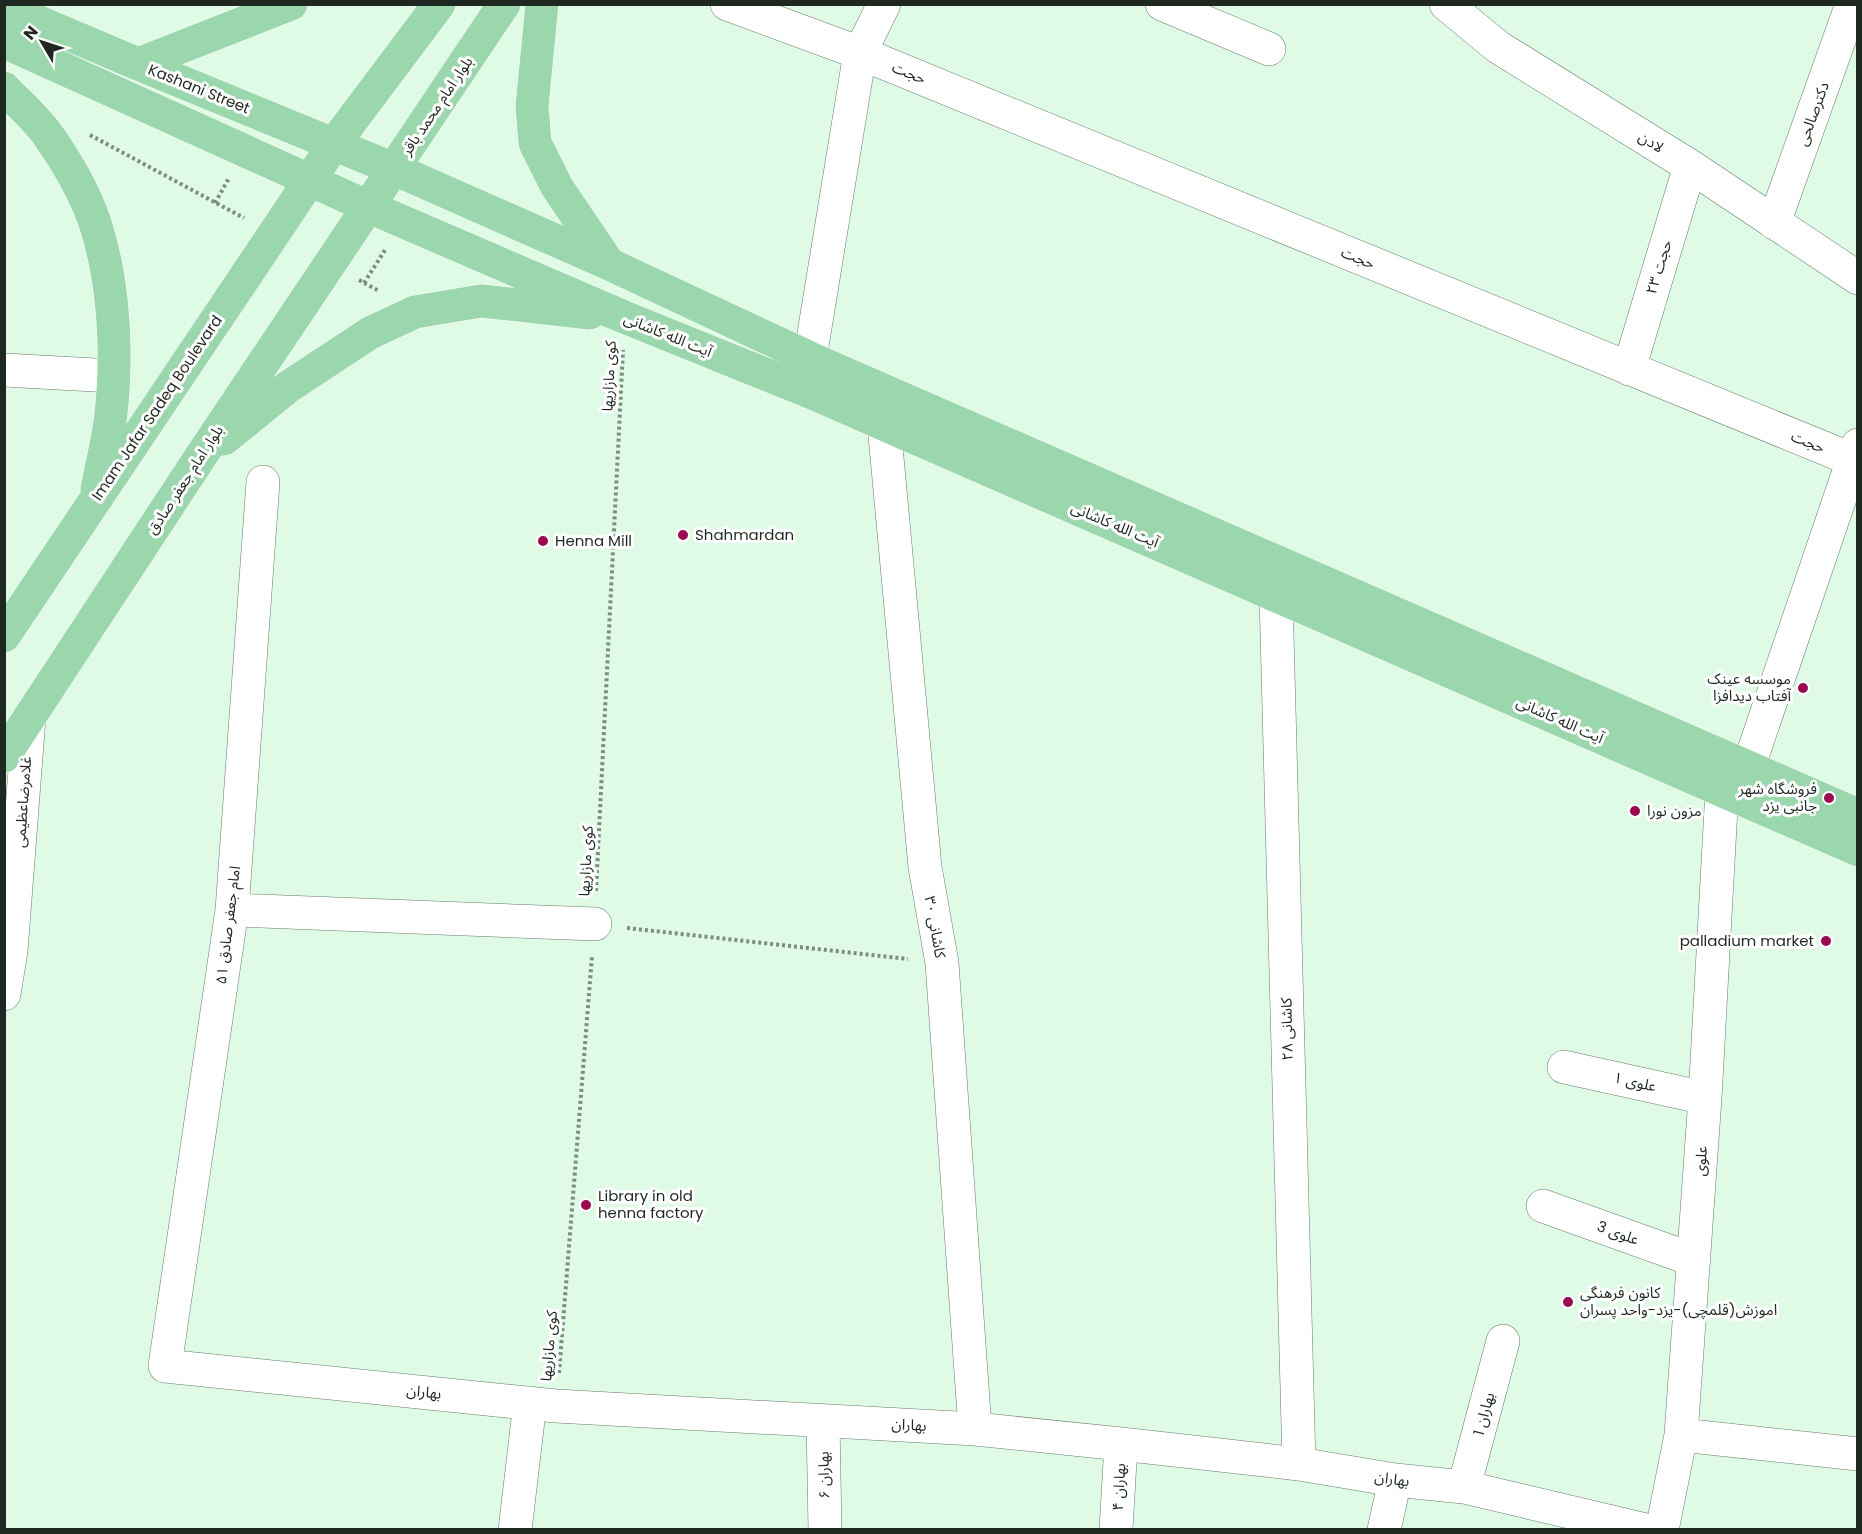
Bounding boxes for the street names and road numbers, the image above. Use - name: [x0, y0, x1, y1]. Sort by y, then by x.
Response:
- street label: بلوار امام محمد باقر: [395, 52, 478, 161]
- street label: حجت: [889, 56, 929, 89]
- street label: Kashani Street: [145, 59, 253, 118]
- street label: دکترصالحی: [1791, 79, 1834, 149]
- street label: لادن: [1635, 126, 1668, 157]
- street label: حجت ۲۳: [1640, 237, 1677, 297]
- street label: حجت: [1338, 241, 1378, 274]
- street label: آیت الله کاشانی: [621, 307, 716, 362]
- street label: Imam Jafar Sadeq Boulevard: [86, 311, 227, 505]
- street label: کوی مازاریها: [596, 339, 621, 412]
- street label: بلوار امام جعفر صادق: [141, 421, 229, 539]
- street label: حجت: [1788, 425, 1828, 458]
- street label: آیت الله کاشانی: [1068, 497, 1163, 553]
- street label: آیت الله کاشانی: [1513, 691, 1608, 748]
- street label: غلامرضاعظیمی: [9, 755, 36, 848]
- street label: کوی مازاریها: [573, 824, 598, 897]
- street label: امام جعفر صادق ۵۱: [210, 865, 246, 985]
- street label: کاشانی ۳۰: [920, 894, 951, 961]
- street label: کاشانی ۲۸: [1275, 997, 1298, 1061]
- street label: علوی ۱: [1612, 1066, 1659, 1097]
- street label: علوی: [1689, 1145, 1712, 1177]
- street label: علوی 3: [1594, 1215, 1643, 1250]
- street label: کوی مازاریها: [535, 1309, 562, 1382]
- street label: بهاران: [406, 1379, 443, 1404]
- street label: بهاران 1: [1468, 1390, 1499, 1438]
- street label: بهاران: [891, 1413, 927, 1436]
- street label: بهاران ۶: [813, 1451, 834, 1499]
- street label: بهاران ۴: [1107, 1463, 1130, 1511]
- street label: بهاران: [1373, 1466, 1411, 1491]

